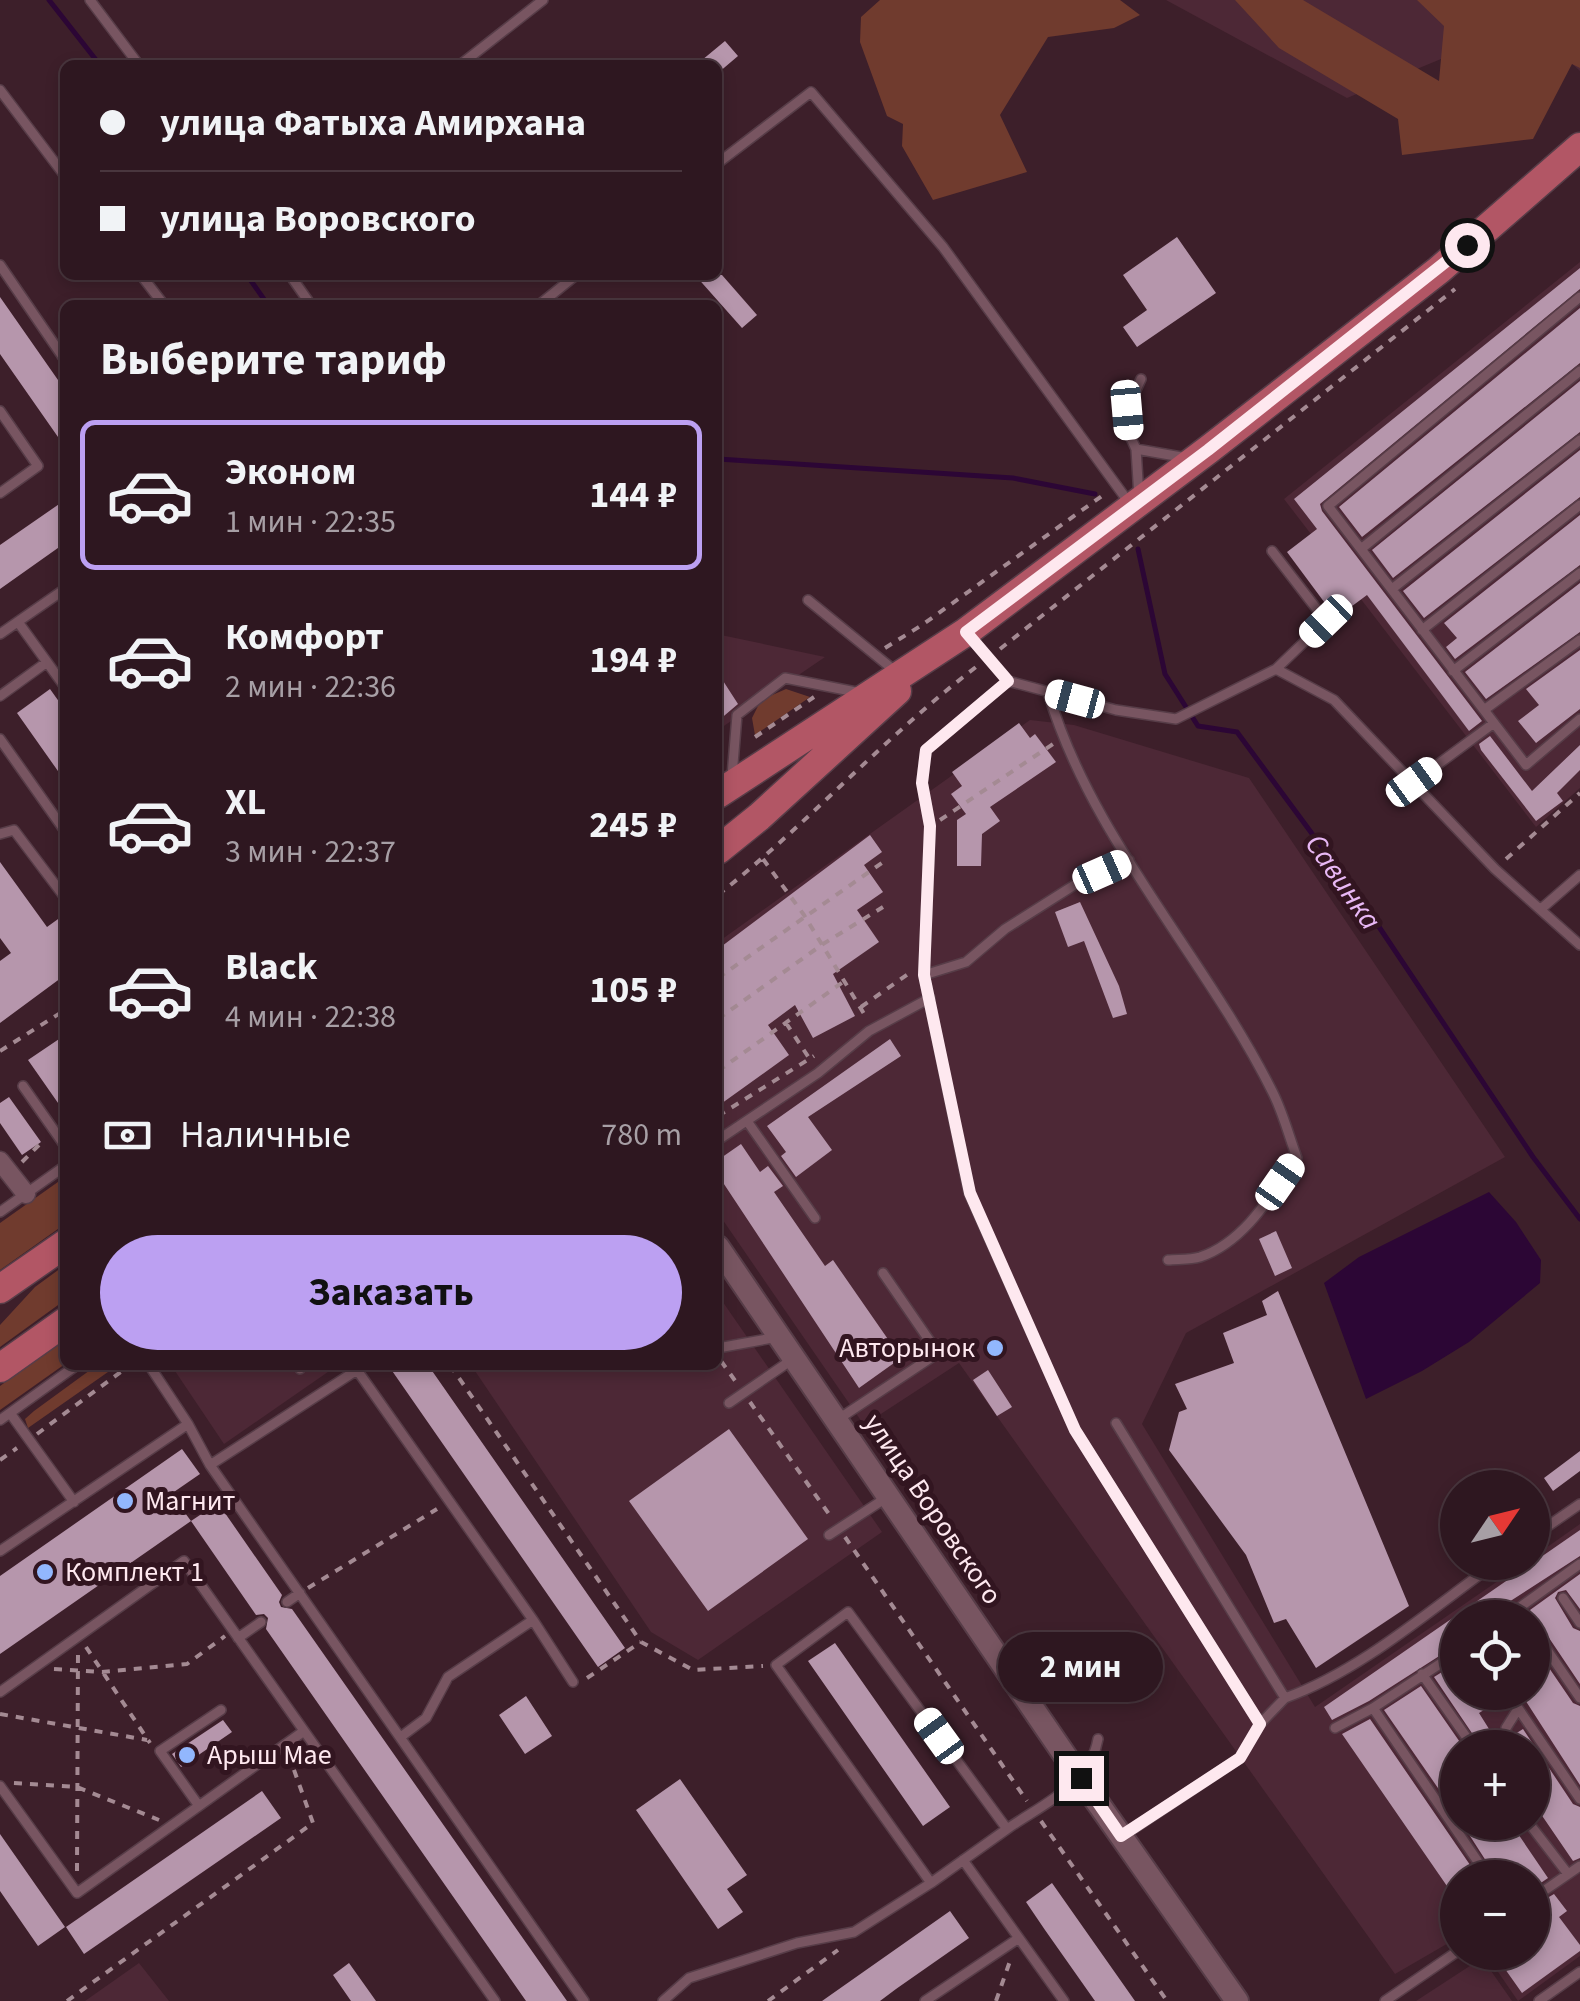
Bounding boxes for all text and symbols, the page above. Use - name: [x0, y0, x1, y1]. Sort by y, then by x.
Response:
- text: улица Фатыха Амирхана: [160, 96, 586, 150]
- text: улица Воровского: [160, 192, 476, 246]
- route start: [1445, 223, 1490, 268]
- text: Выберите тариф: [100, 328, 447, 392]
- car: [1109, 379, 1145, 441]
- text: Эконом: [225, 445, 356, 499]
- icon: car: [105, 450, 195, 540]
- text: 144 ₽: [589, 468, 677, 522]
- text: 1 мин · 22:35: [225, 499, 396, 545]
- car: [1294, 589, 1358, 653]
- text: Комфорт: [225, 610, 384, 664]
- icon: car: [105, 615, 195, 705]
- text: 194 ₽: [589, 633, 677, 687]
- text: 2 мин · 22:36: [225, 664, 396, 710]
- car: [1042, 677, 1108, 721]
- car: [1381, 752, 1447, 812]
- text: XL: [225, 775, 266, 829]
- icon: car: [105, 780, 195, 870]
- text: 245 ₽: [589, 798, 677, 852]
- water label: Савинка: [1294, 825, 1392, 939]
- text: 3 мин · 22:37: [225, 829, 396, 875]
- car: [1068, 846, 1136, 898]
- text: Black: [225, 940, 318, 994]
- icon: car: [105, 945, 195, 1035]
- text: 105 ₽: [589, 963, 677, 1017]
- text: 4 мин · 22:38: [225, 994, 396, 1040]
- icon: cash: [100, 1108, 155, 1163]
- text: Наличные: [180, 1108, 351, 1162]
- text: 780 m: [601, 1112, 682, 1158]
- car: [1251, 1149, 1309, 1215]
- button: Заказать: [100, 1235, 682, 1350]
- place label: Авторынок: [839, 1328, 975, 1368]
- marker: Авторынок: [984, 1337, 1006, 1359]
- street label: улица Воровского: [854, 1406, 1012, 1612]
- north arrow: [1440, 1470, 1550, 1580]
- map controls: [1440, 1470, 1550, 1970]
- place label: Магнит: [145, 1481, 236, 1521]
- marker: Магнит: [114, 1490, 136, 1512]
- place label: Комплект 1: [65, 1552, 204, 1592]
- marker: Комплект 1: [34, 1561, 56, 1583]
- button: locate: [1440, 1600, 1550, 1710]
- callout: 2 мин: [998, 1633, 1164, 1703]
- text: 2 мин: [1040, 1644, 1121, 1690]
- car: [909, 1703, 969, 1769]
- button: +: [1440, 1730, 1550, 1840]
- place label: Арыш Мае: [207, 1735, 332, 1775]
- marker: Арыш Мае: [176, 1744, 198, 1766]
- route end: [1059, 1756, 1104, 1801]
- button: −: [1440, 1860, 1550, 1970]

